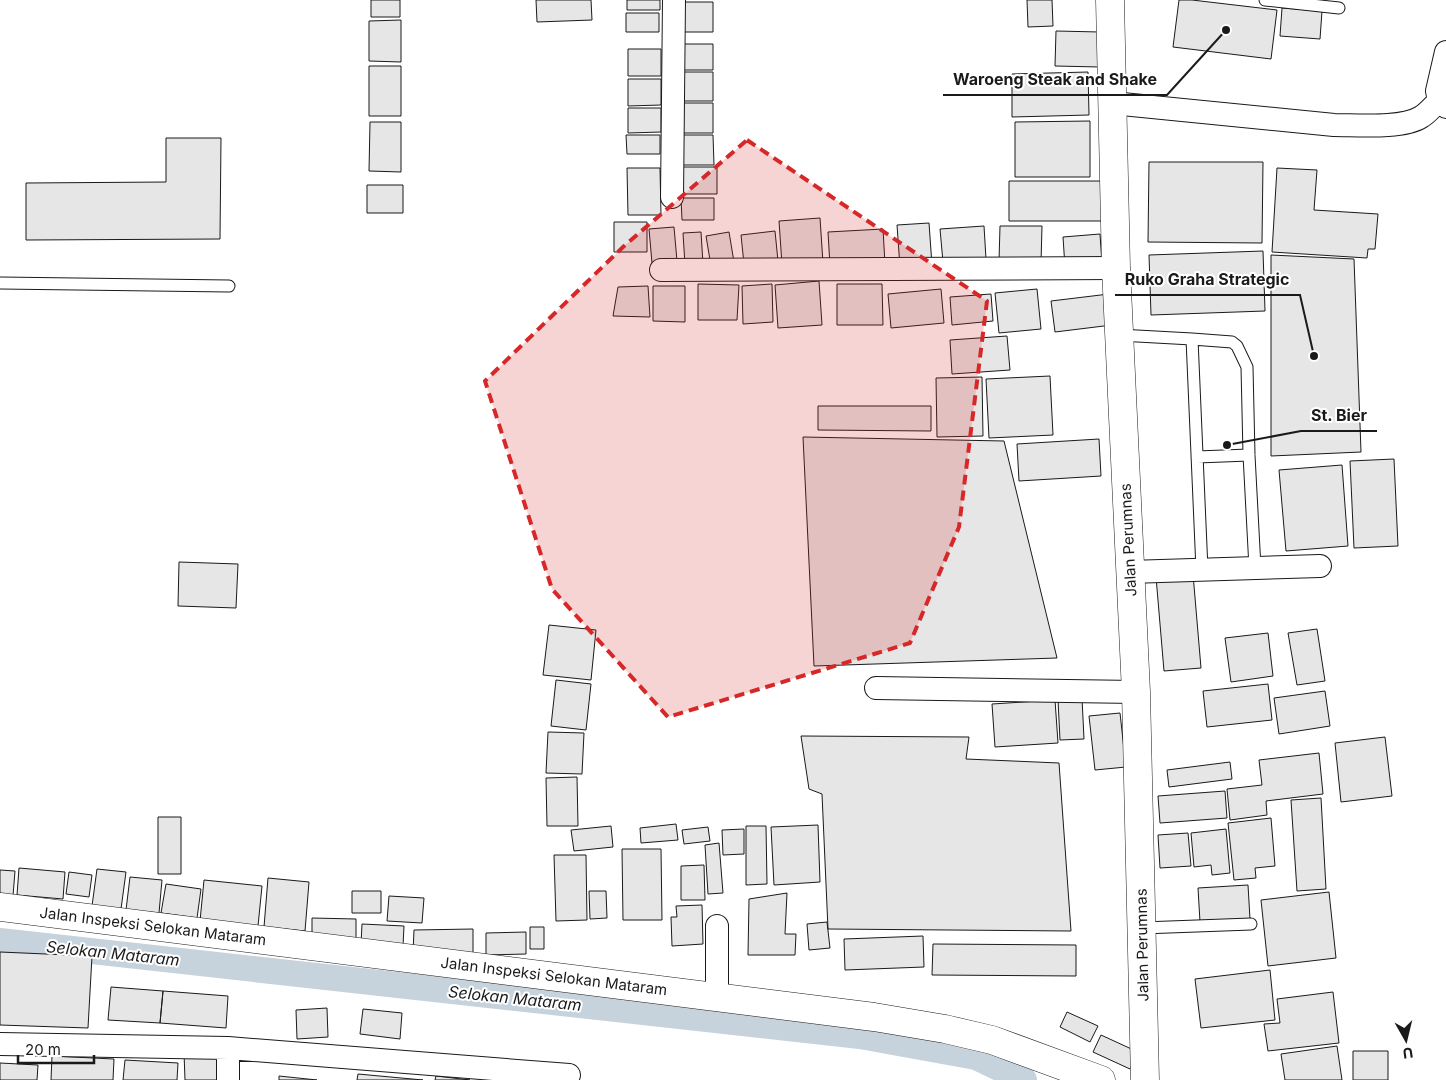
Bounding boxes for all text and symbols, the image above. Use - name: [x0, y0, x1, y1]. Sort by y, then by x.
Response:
- callout: Waroeng Steak and Shake: [943, 64, 1167, 95]
- text: Waroeng Steak and Shake: [953, 69, 1157, 89]
- callout: Ruko Graha Strategic: [1115, 264, 1300, 295]
- text: Ruko Graha Strategic: [1125, 269, 1289, 289]
- callout: St. Bier: [1301, 400, 1377, 431]
- text: St. Bier: [1311, 405, 1367, 425]
- street label: Jalan Perumnas: [1116, 483, 1140, 597]
- street label: Jalan Perumnas: [1132, 888, 1152, 1002]
- street label: Jalan Inspeksi Selokan Mataram: [39, 903, 267, 949]
- water label: Selokan Mataram: [45, 936, 181, 970]
- street label: Jalan Inspeksi Selokan Mataram: [440, 953, 668, 999]
- water label: Selokan Mataram: [447, 981, 583, 1015]
- north arrow: [1381, 1015, 1431, 1065]
- scale bar: [18, 1032, 94, 1064]
- text: 20 m: [25, 1040, 61, 1059]
- text: U: [1402, 1044, 1414, 1062]

